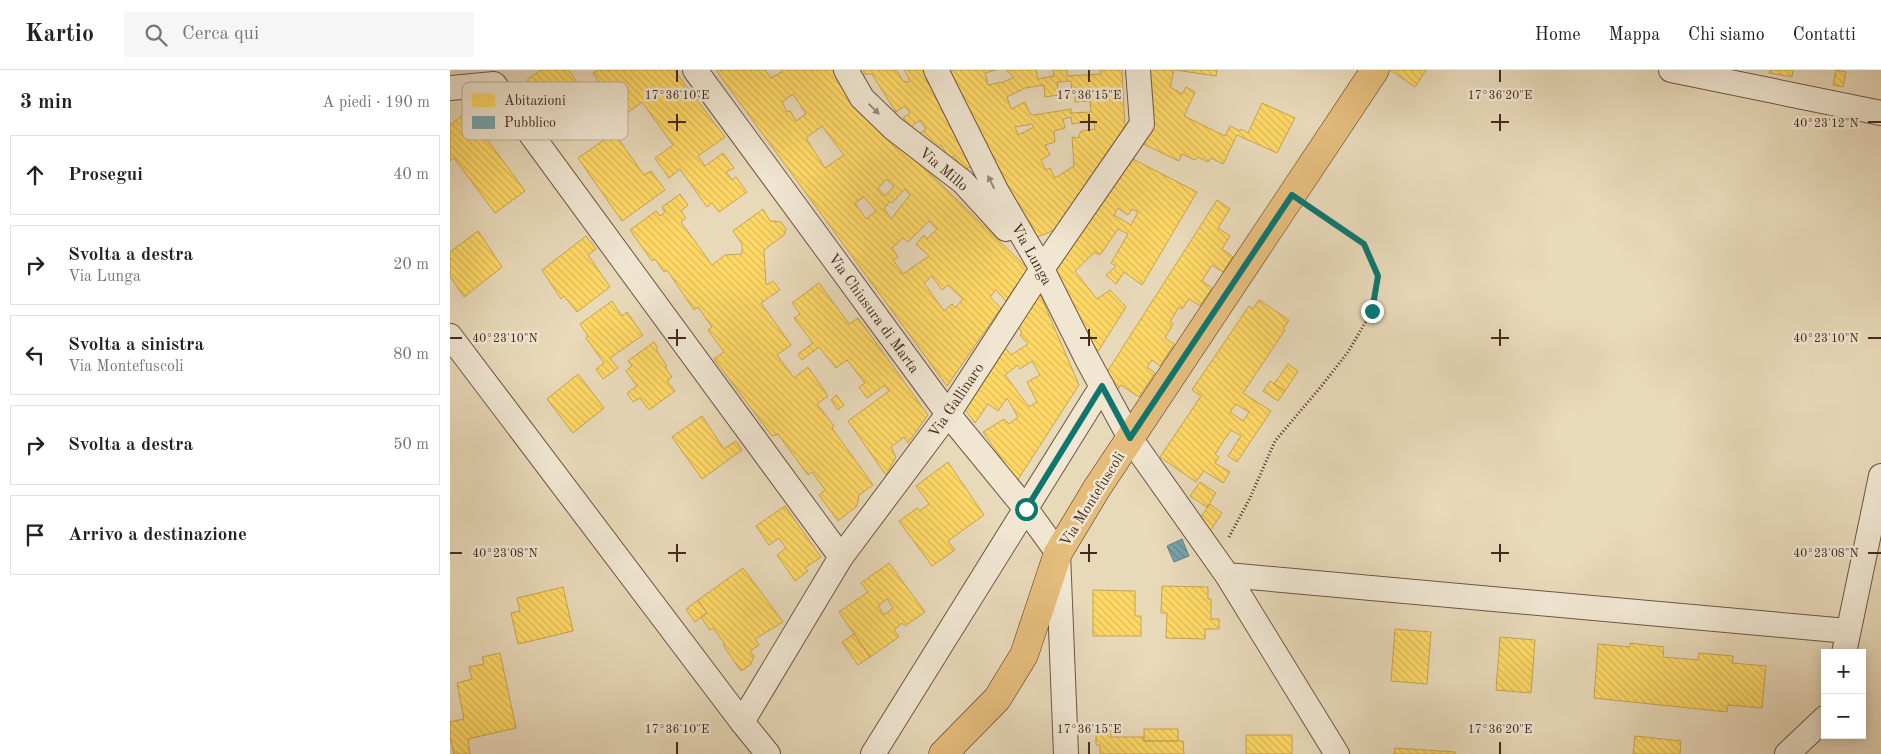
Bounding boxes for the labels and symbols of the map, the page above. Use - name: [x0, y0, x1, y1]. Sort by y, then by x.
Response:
- legend: [462, 82, 628, 140]
- text: 17°36'15"E: [1057, 89, 1121, 102]
- text: 17°36'10"E: [645, 90, 709, 102]
- text: 17°36'20"E: [1468, 90, 1532, 102]
- text: Abitazioni: [504, 94, 566, 108]
- one-way arrow: [868, 103, 880, 115]
- text: Pubblico: [504, 116, 556, 130]
- text: 40°23'12"N: [1793, 118, 1859, 130]
- street label: Via Millo: [916, 146, 970, 195]
- one-way arrow: [987, 174, 996, 189]
- street label: Via Lunga: [1008, 221, 1054, 289]
- street label: Via Chiusura di Marta: [824, 251, 922, 377]
- route end: [1361, 300, 1384, 323]
- text: 40°23'10"N: [472, 333, 538, 345]
- text: 40°23'10"N: [1793, 333, 1859, 345]
- street label: Via Gallinaro: [927, 361, 988, 441]
- street label: Via Montefuscoli: [1058, 450, 1128, 550]
- route start: [1015, 498, 1038, 521]
- text: 40°23'08"N: [472, 548, 538, 560]
- text: 40°23'08"N: [1793, 548, 1859, 560]
- text: 17°36'15"E: [1057, 723, 1121, 736]
- text: 17°36'10"E: [645, 724, 709, 736]
- text: 17°36'20"E: [1468, 724, 1532, 736]

